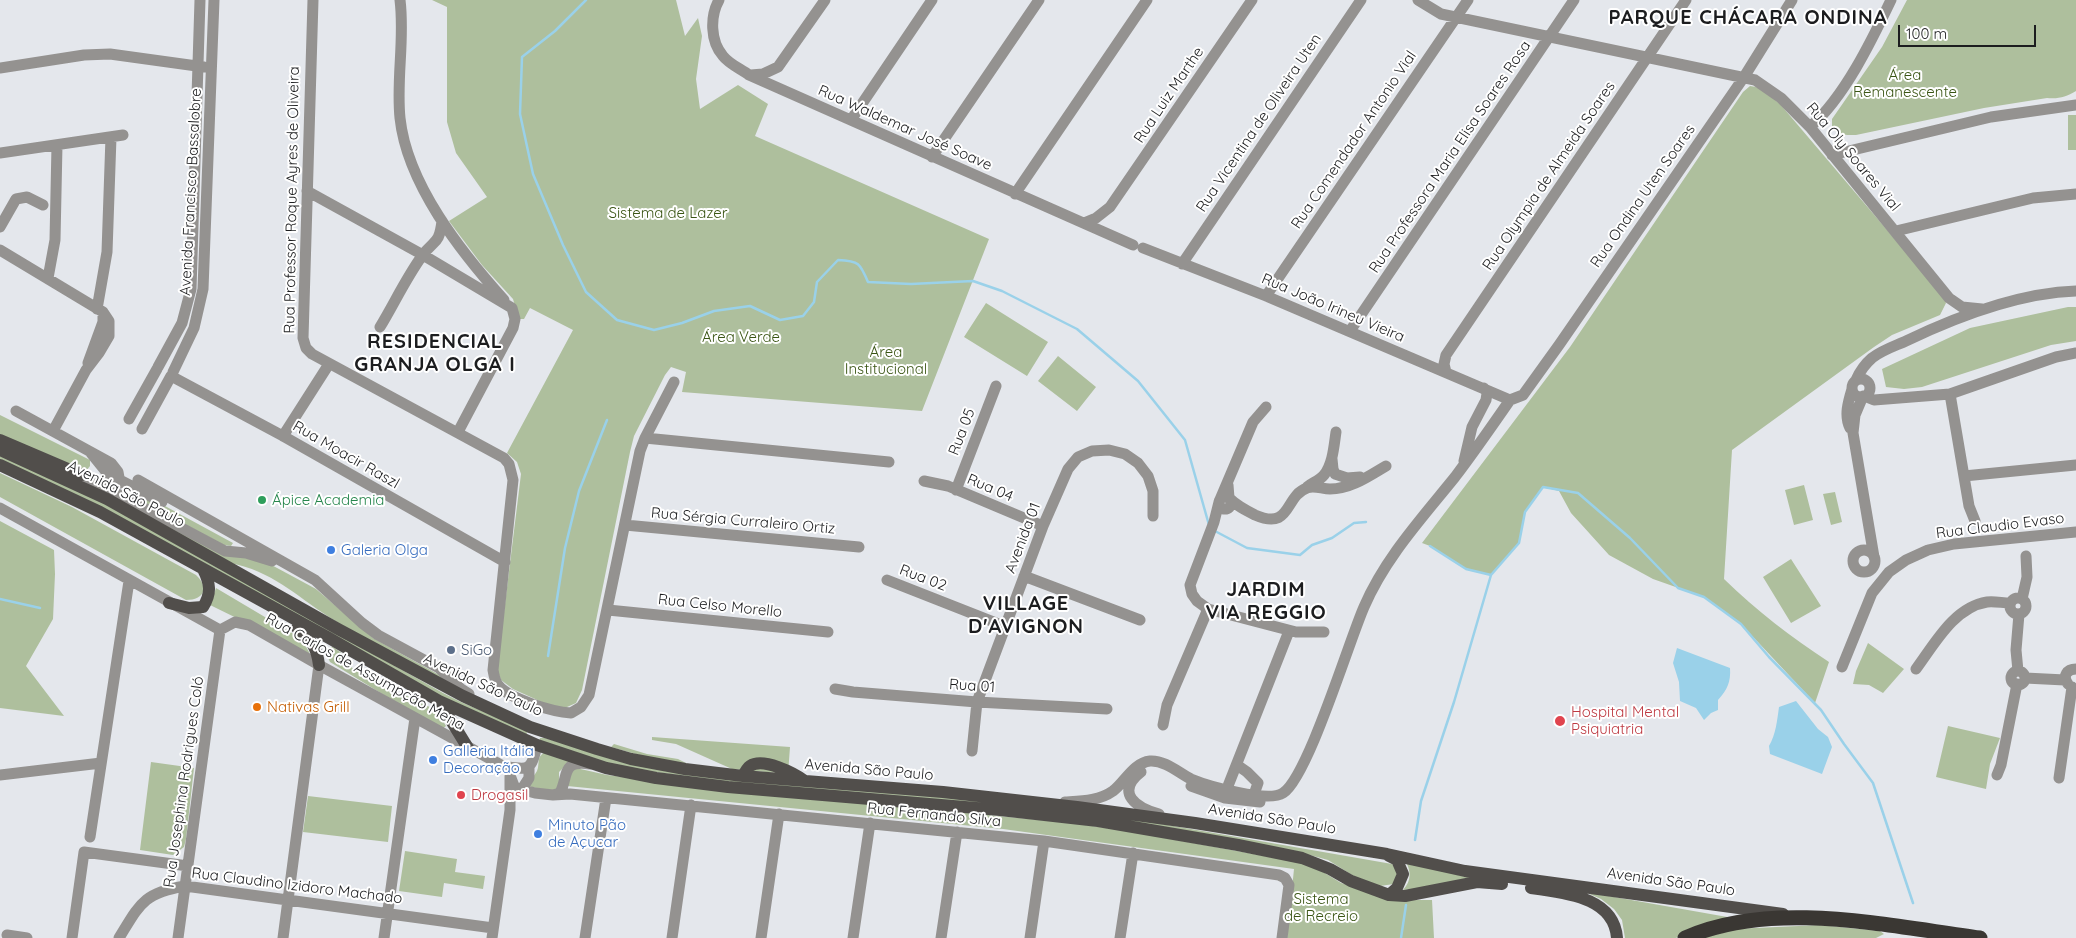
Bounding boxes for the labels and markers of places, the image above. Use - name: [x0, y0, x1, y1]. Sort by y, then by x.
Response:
- place label: Ápice Academia: [272, 491, 384, 509]
- marker: Ápice Academia: [256, 494, 268, 506]
- place label: Galeria Olga: [341, 541, 428, 559]
- marker: Galeria Olga: [325, 544, 337, 556]
- place label: SiGo: [461, 641, 492, 659]
- marker: SiGo: [445, 644, 457, 656]
- place label: Nativas Grill: [267, 698, 350, 716]
- marker: Nativas Grill: [251, 701, 263, 713]
- place label: Hospital Mental Psiquiatria: [1571, 703, 1679, 738]
- marker: Hospital Mental Psiquiatria: [1553, 714, 1567, 728]
- place label: Galleria Itália Decoração: [443, 742, 534, 777]
- marker: Galleria Itália Decoração: [427, 754, 439, 766]
- place label: Drogasil: [471, 786, 528, 804]
- marker: Drogasil: [455, 789, 467, 801]
- place label: Minuto Pão de Açucar: [548, 816, 626, 851]
- marker: Minuto Pão de Açucar: [532, 828, 544, 840]

